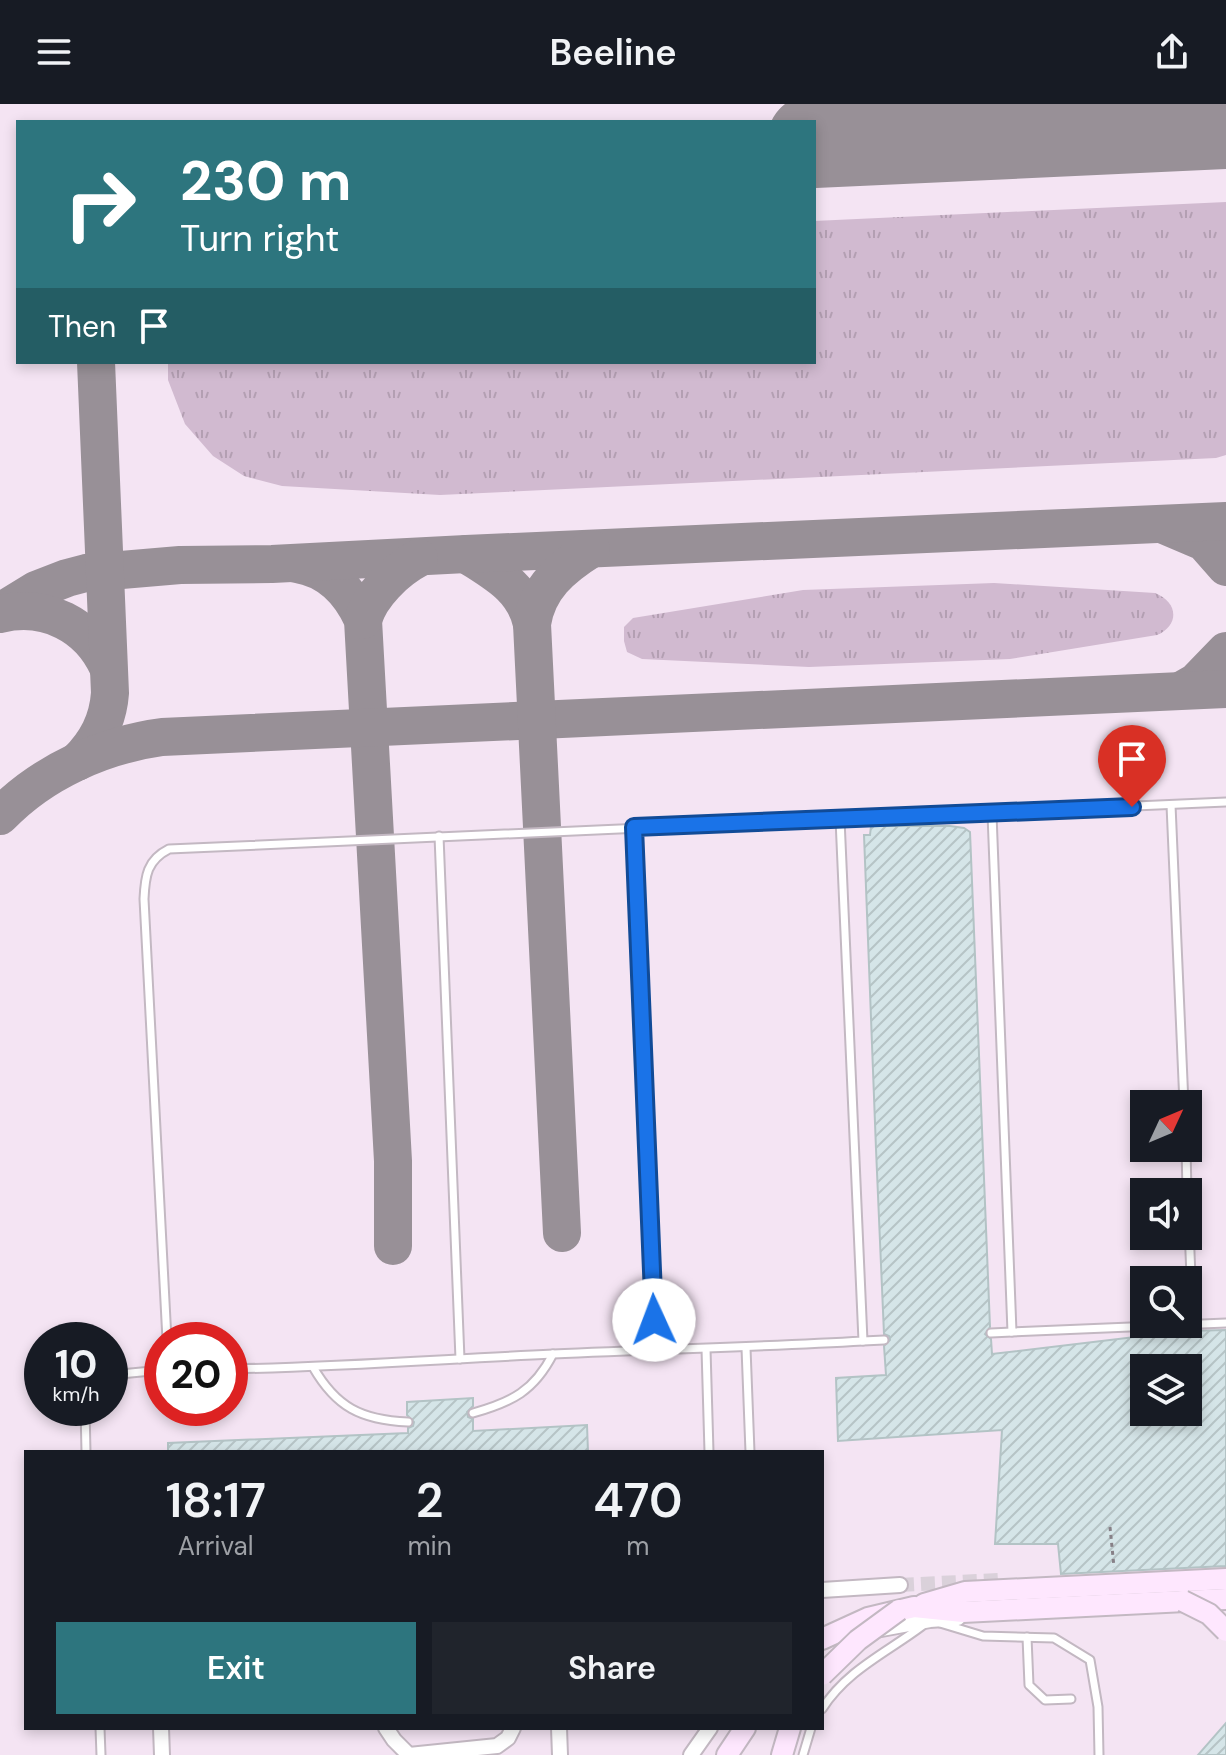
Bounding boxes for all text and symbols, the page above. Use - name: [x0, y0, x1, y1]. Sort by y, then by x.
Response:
- text: Beeline: [550, 29, 676, 76]
- icon: menu: [32, 30, 76, 74]
- icon: share: [1150, 30, 1194, 74]
- text: 230 m: [180, 144, 351, 217]
- icon: right: [48, 152, 152, 256]
- text: Turn right: [180, 215, 339, 262]
- icon: arrive: [132, 304, 176, 348]
- text: Then: [48, 307, 116, 346]
- pin: [1098, 725, 1166, 807]
- icon: arrive: [1110, 737, 1154, 781]
- north arrow: [1130, 1090, 1202, 1162]
- map controls: [1130, 1090, 1202, 1426]
- button: sound: [1130, 1178, 1202, 1250]
- button: search: [1130, 1266, 1202, 1338]
- position arrow: [612, 1278, 696, 1362]
- speed limit sign: 20: [144, 1322, 248, 1426]
- text: 10: [55, 1338, 97, 1390]
- button: layers: [1130, 1354, 1202, 1426]
- text: km/h: [52, 1381, 100, 1407]
- text: 18:17: [165, 1469, 266, 1532]
- text: 2: [416, 1469, 443, 1532]
- text: 470: [593, 1469, 683, 1532]
- text: Arrival: [178, 1529, 254, 1563]
- text: min: [407, 1529, 452, 1563]
- text: m: [626, 1529, 649, 1563]
- button: Exit: [56, 1622, 416, 1714]
- button: Share: [432, 1622, 792, 1714]

